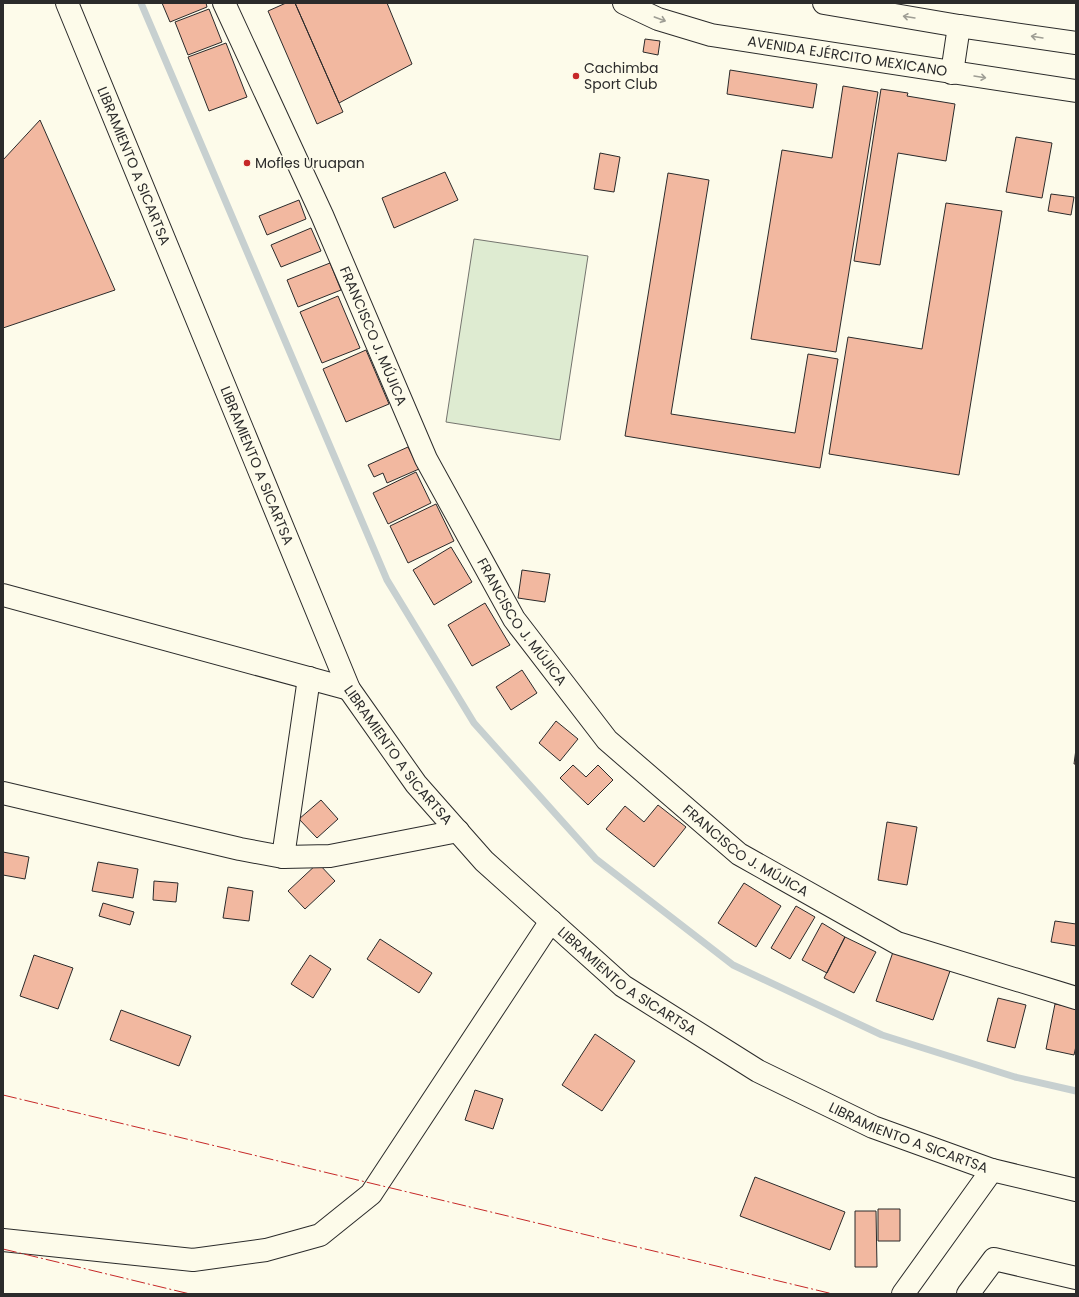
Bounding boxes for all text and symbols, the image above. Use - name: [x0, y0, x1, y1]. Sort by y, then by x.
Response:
- one-way arrow: [903, 13, 916, 21]
- one-way arrow: [653, 16, 665, 24]
- street label: AVENIDA EJÉRCITO MEXICANO: [746, 31, 949, 81]
- one-way arrow: [1031, 33, 1044, 41]
- place label: Cachimba Sport Club: [584, 58, 659, 94]
- marker: Cachimba Sport Club: [571, 71, 581, 81]
- one-way arrow: [973, 73, 986, 81]
- street label: LIBRAMIENTO A SICARTSA: [92, 83, 175, 248]
- place label: Mofles Uruapan: [255, 153, 365, 173]
- marker: Mofles Uruapan: [242, 158, 252, 168]
- street label: FRANCISCO J. MÚJICA: [335, 263, 412, 409]
- street label: LIBRAMIENTO A SICARTSA: [216, 383, 299, 548]
- street label: FRANCISCO J. MÚJICA: [472, 554, 572, 690]
- street label: LIBRAMIENTO A SICARTSA: [339, 681, 457, 829]
- street label: FRANCISCO J. MÚJICA: [679, 800, 812, 901]
- street label: LIBRAMIENTO A SICARTSA: [553, 922, 701, 1040]
- street label: LIBRAMIENTO A SICARTSA: [825, 1097, 991, 1178]

